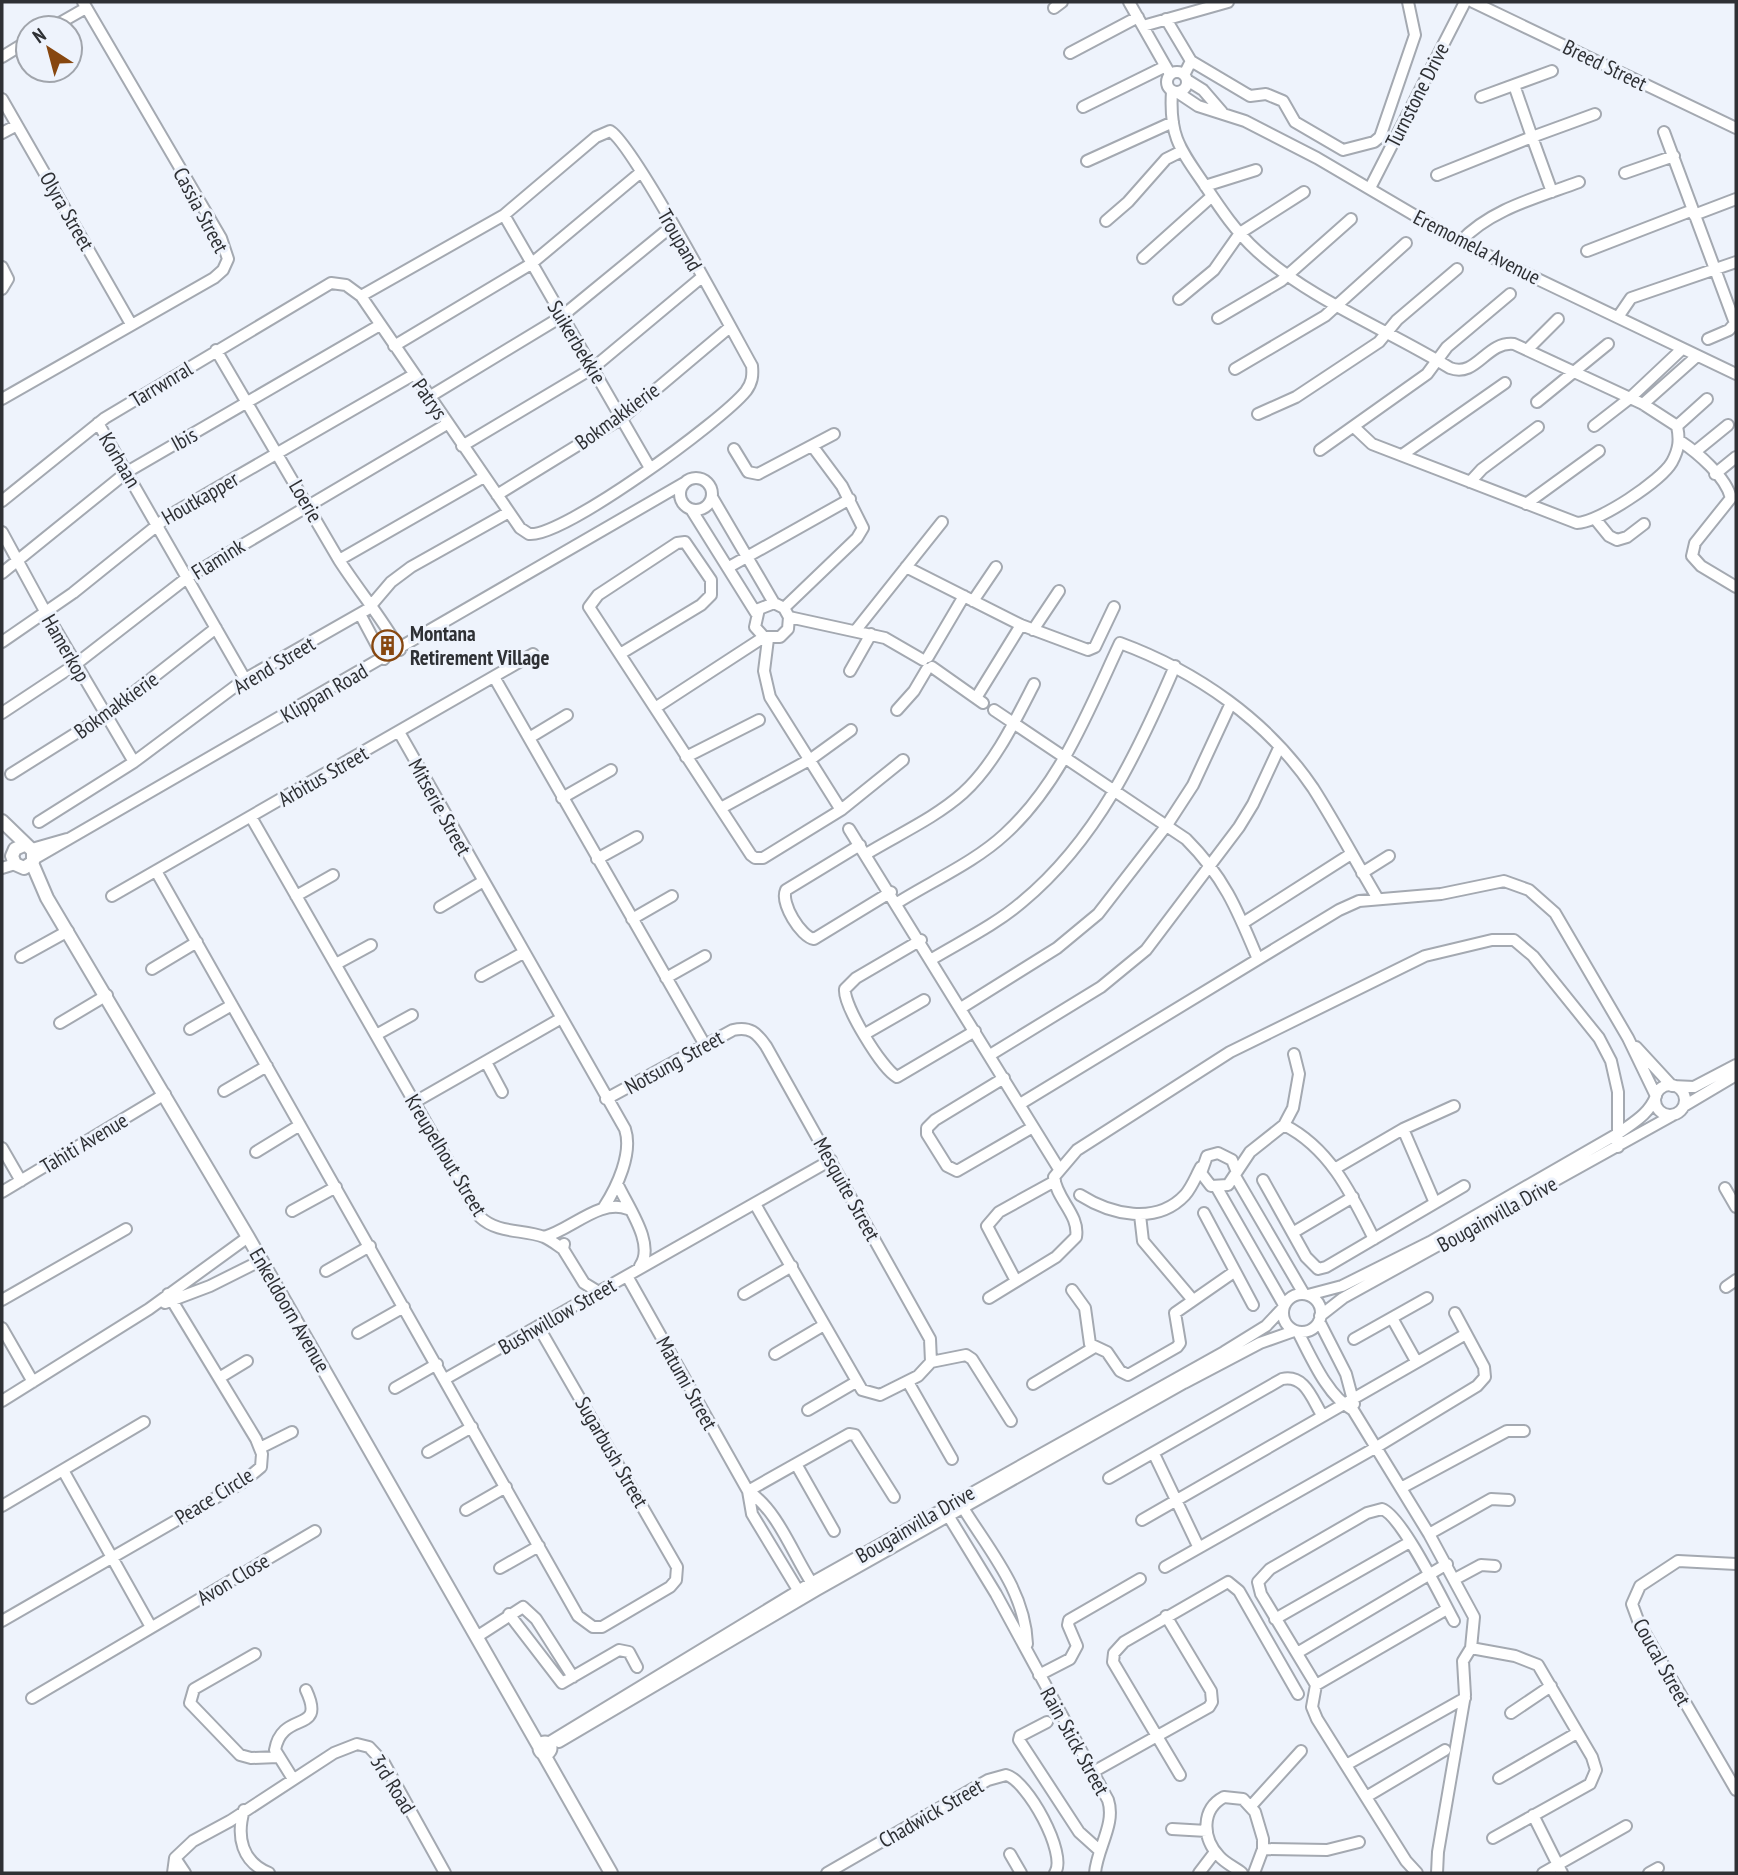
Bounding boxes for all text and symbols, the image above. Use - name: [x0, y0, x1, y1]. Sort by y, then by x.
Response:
- north arrow: [14, 14, 84, 84]
- text: N: [28, 23, 50, 48]
- street label: Breed Street: [1559, 33, 1651, 97]
- street label: Turnstone Drive: [1379, 38, 1455, 152]
- street label: Cassia Street: [167, 163, 235, 258]
- street label: Olyra Street: [34, 167, 100, 255]
- street label: Eremomela Avenue: [1409, 203, 1545, 291]
- street label: Troupand: [651, 204, 709, 276]
- street label: Suikerbekkie: [542, 295, 612, 389]
- street label: Tarrwnral: [125, 355, 197, 413]
- street label: Patrys: [406, 373, 454, 425]
- street label: Bokmakkierie: [570, 376, 664, 456]
- street label: Ibis: [166, 421, 202, 457]
- street label: Korhaan: [93, 427, 147, 493]
- street label: Houtkapper: [157, 465, 244, 531]
- street label: Loerie: [283, 475, 329, 527]
- street label: Flamink: [186, 532, 250, 586]
- street label: Hamerkop: [36, 609, 96, 687]
- place label: Montana Retirement Village: [410, 620, 549, 671]
- building icon: Montana Retirement Village: [370, 628, 404, 662]
- street label: Arend Street: [228, 630, 320, 700]
- street label: Klippan Road: [276, 657, 372, 729]
- street label: Bokmakkierie: [69, 665, 163, 745]
- street label: Arbitus Street: [273, 739, 373, 813]
- street label: Mitserie Street: [402, 754, 478, 860]
- street label: Notsung Street: [620, 1024, 728, 1100]
- street label: Kreupelhout Street: [399, 1089, 493, 1221]
- street label: Tahiti Avenue: [35, 1106, 133, 1180]
- street label: Mesquite Street: [808, 1133, 887, 1246]
- street label: Bougainvilla Drive: [1432, 1170, 1562, 1258]
- street label: Enkeldoorn Avenue: [244, 1243, 336, 1377]
- street label: Bushwillow Street: [494, 1271, 621, 1360]
- street label: Matumi Street: [650, 1331, 724, 1435]
- street label: Sugarbush Street: [569, 1392, 655, 1513]
- street label: Peace Circle: [170, 1461, 258, 1531]
- street label: Bougainvilla Drive: [851, 1479, 979, 1569]
- street label: Avon Close: [192, 1547, 274, 1611]
- street label: Coucal Street: [1627, 1614, 1697, 1711]
- street label: Rain Stick Street: [1034, 1682, 1116, 1800]
- street label: 3rd Road: [364, 1749, 422, 1819]
- street label: Chadwick Street: [874, 1772, 988, 1854]

